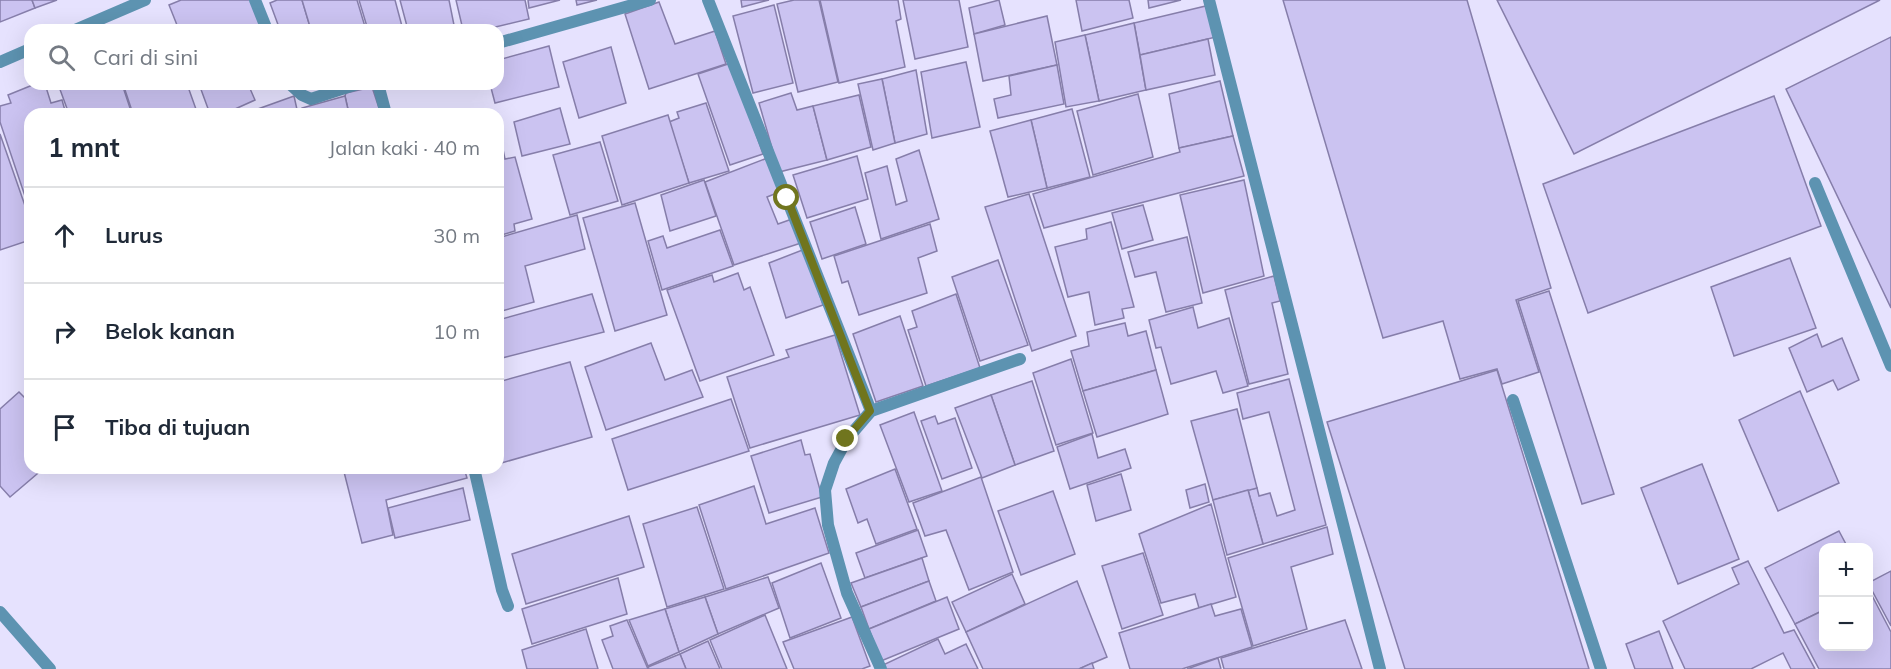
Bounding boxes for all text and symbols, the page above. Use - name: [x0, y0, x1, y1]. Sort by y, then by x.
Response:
- search box: [24, 24, 504, 90]
- icon: search: [45, 41, 78, 74]
- text: Cari di sini: [93, 43, 198, 71]
- text: 1 mnt: [48, 131, 120, 164]
- text: Jalan kaki · 40 m: [329, 135, 480, 160]
- route start: [773, 184, 799, 210]
- icon: ahead: [48, 219, 81, 252]
- text: Lurus: [105, 221, 163, 249]
- text: 30 m: [433, 223, 480, 248]
- icon: right: [48, 315, 81, 348]
- text: Belok kanan: [105, 317, 235, 345]
- text: 10 m: [433, 319, 480, 344]
- icon: arrive: [48, 411, 81, 444]
- text: Tiba di tujuan: [105, 413, 250, 441]
- route end: [832, 425, 858, 451]
- map controls: [1819, 543, 1873, 651]
- button: +: [1819, 543, 1873, 597]
- button: −: [1819, 597, 1873, 651]

